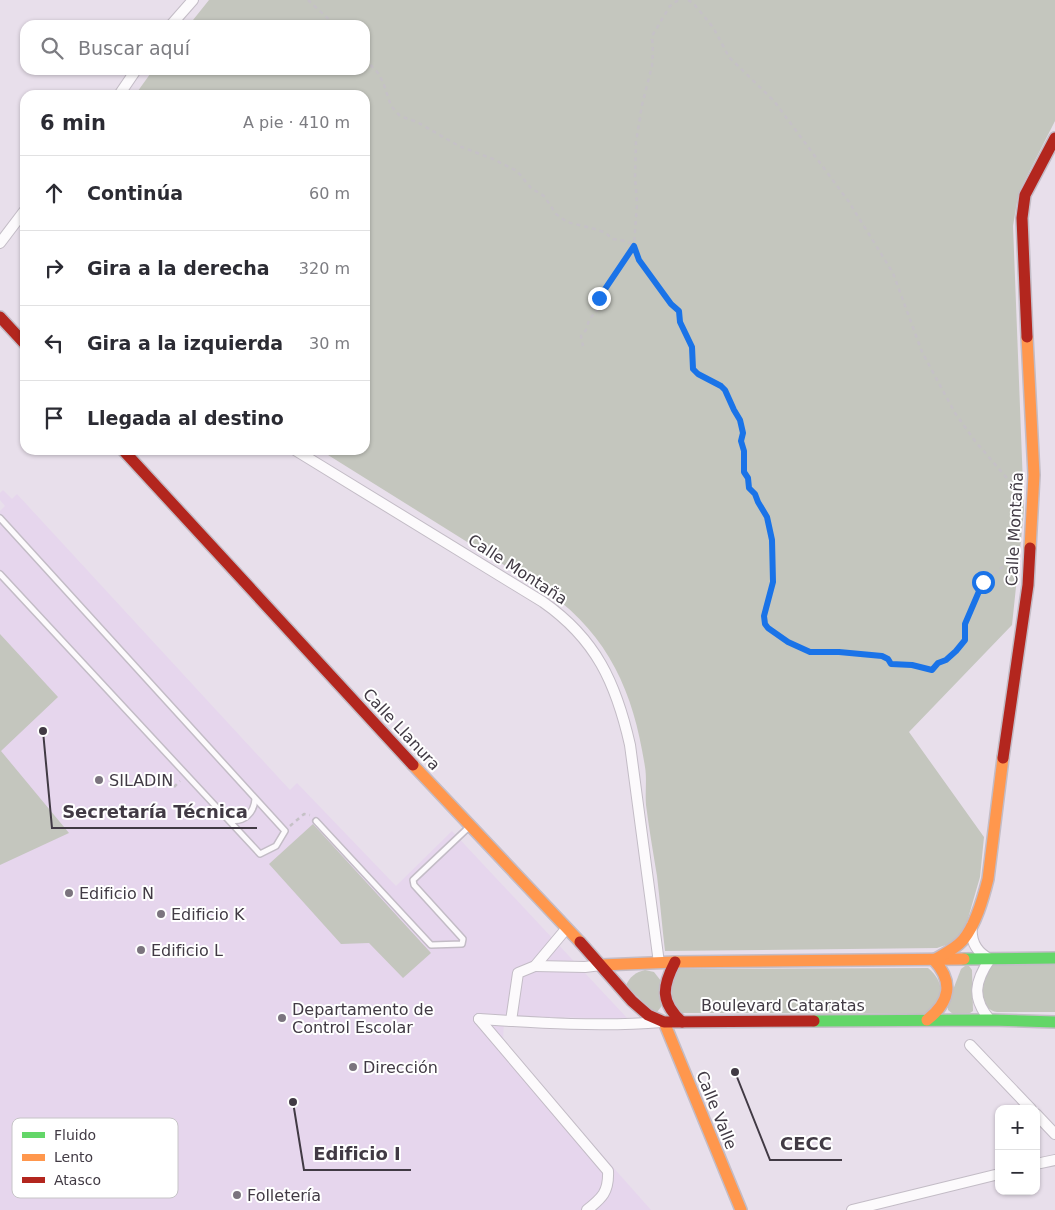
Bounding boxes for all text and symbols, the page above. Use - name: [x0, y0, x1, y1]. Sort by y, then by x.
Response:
- search box: [20, 20, 370, 75]
- icon: search: [38, 34, 66, 62]
- text: Buscar aquí: [78, 37, 190, 59]
- text: 6 min: [40, 111, 106, 135]
- text: A pie · 410 m: [243, 113, 350, 132]
- icon: ahead: [40, 179, 68, 207]
- text: Continúa: [87, 182, 183, 204]
- text: 60 m: [309, 184, 350, 203]
- icon: right: [40, 254, 68, 282]
- text: Gira a la derecha: [87, 257, 270, 279]
- text: 320 m: [299, 259, 350, 278]
- route end: [588, 287, 611, 310]
- icon: left: [40, 329, 68, 357]
- text: Gira a la izquierda: [87, 332, 283, 354]
- text: 30 m: [309, 334, 350, 353]
- icon: arrive: [40, 404, 68, 432]
- text: Llegada al destino: [87, 407, 284, 429]
- street label: Calle Montaña: [1002, 471, 1027, 587]
- street label: Calle Montaña: [465, 530, 571, 609]
- route start: [972, 571, 995, 594]
- street label: Calle Llanura: [359, 685, 444, 774]
- place label: SILADIN: [109, 771, 173, 790]
- marker: SILADIN: [93, 774, 105, 786]
- callout: Secretaría Técnica: [52, 795, 257, 828]
- text: Secretaría Técnica: [62, 801, 248, 822]
- place label: Edificio N: [79, 884, 154, 903]
- marker: Edificio N: [63, 887, 75, 899]
- place label: Edificio K: [171, 905, 245, 924]
- marker: Edificio K: [155, 908, 167, 920]
- place label: Edificio L: [151, 941, 223, 960]
- marker: Edificio L: [135, 944, 147, 956]
- street label: Boulevard Cataratas: [701, 996, 865, 1015]
- place label: Departamento de Control Escolar: [292, 1000, 434, 1037]
- marker: Departamento de Control Escolar: [276, 1012, 288, 1024]
- place label: Dirección: [363, 1058, 438, 1077]
- marker: Dirección: [347, 1061, 359, 1073]
- street label: Calle Valle: [692, 1068, 741, 1152]
- map controls: [995, 1105, 1040, 1195]
- button: +: [995, 1105, 1040, 1150]
- legend: [12, 1118, 178, 1198]
- text: Fluido: [54, 1127, 96, 1143]
- callout: CECC: [770, 1127, 842, 1160]
- text: CECC: [780, 1133, 832, 1154]
- callout: Edificio I: [304, 1137, 411, 1170]
- text: Edificio I: [313, 1143, 401, 1164]
- text: Lento: [54, 1149, 93, 1165]
- button: −: [995, 1150, 1040, 1195]
- text: Atasco: [54, 1172, 101, 1188]
- place label: Folletería: [247, 1186, 321, 1205]
- marker: Folletería: [231, 1189, 243, 1201]

